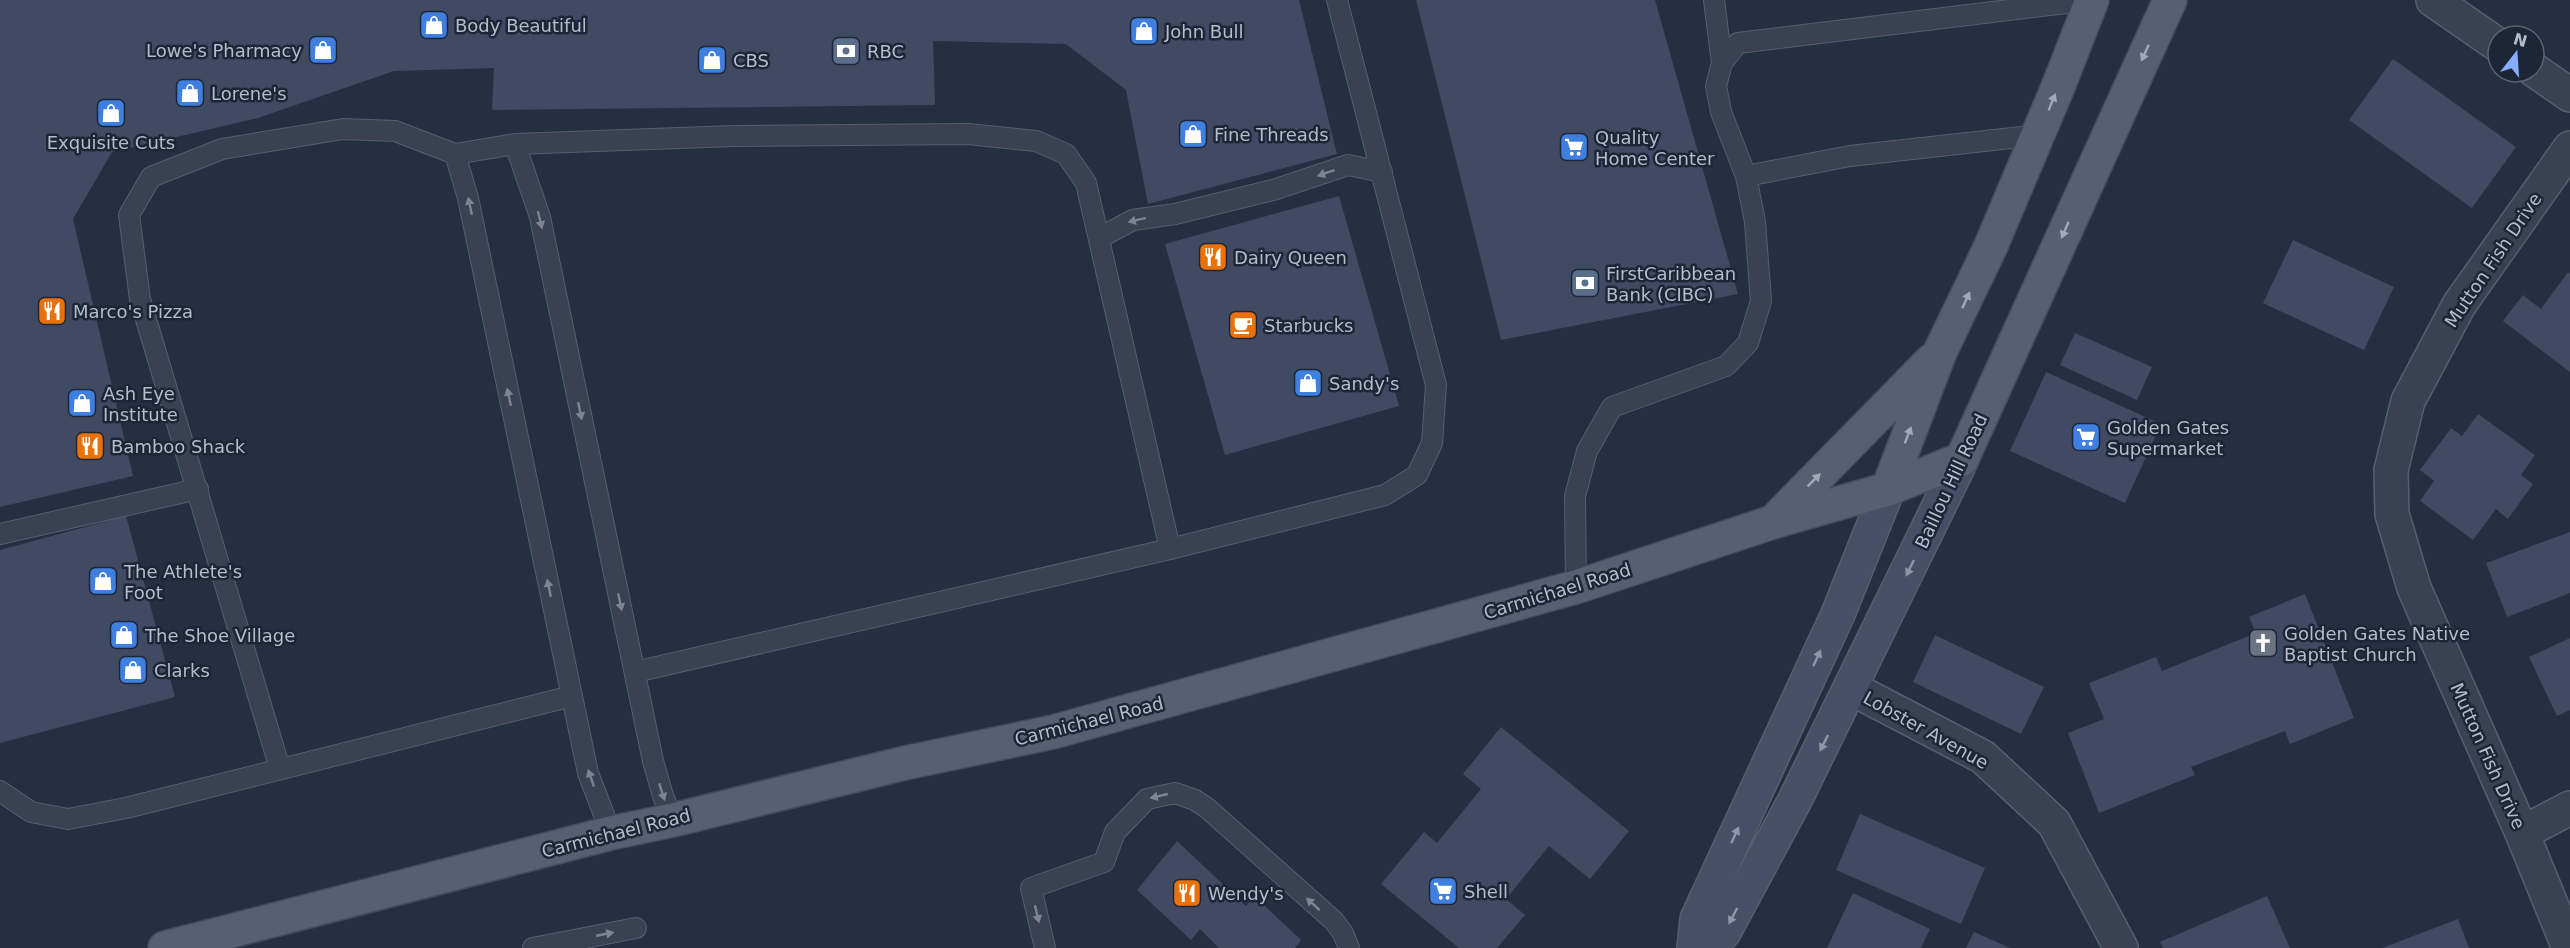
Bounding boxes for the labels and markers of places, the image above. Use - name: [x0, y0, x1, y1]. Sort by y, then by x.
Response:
- shop icon: Body Beautiful: [418, 9, 450, 41]
- place label: Body Beautiful: [455, 15, 587, 36]
- shop icon: John Bull: [1128, 15, 1160, 47]
- place label: John Bull: [1164, 21, 1244, 42]
- shop icon: Lowe's Pharmacy: [307, 34, 339, 66]
- bank icon: RBC: [830, 35, 862, 67]
- place label: Lowe's Pharmacy: [146, 40, 302, 61]
- place label: RBC: [867, 41, 904, 62]
- shop icon: CBS: [696, 44, 728, 76]
- place label: CBS: [733, 50, 769, 71]
- shop icon: Lorene's: [174, 77, 206, 109]
- place label: Lorene's: [211, 83, 287, 104]
- shop icon: Exquisite Cuts: [95, 97, 127, 129]
- shop icon: Fine Threads: [1177, 118, 1209, 150]
- place label: Fine Threads: [1214, 124, 1329, 145]
- place label: Quality Home Center: [1595, 127, 1715, 169]
- supermarket icon: Quality Home Center: [1558, 131, 1590, 163]
- place label: Exquisite Cuts: [47, 132, 175, 153]
- restaurant icon: Dairy Queen: [1197, 241, 1229, 273]
- place label: Dairy Queen: [1234, 247, 1347, 268]
- place label: FirstCaribbean Bank (CIBC): [1606, 263, 1736, 305]
- bank icon: FirstCaribbean Bank (CIBC): [1569, 267, 1601, 299]
- restaurant icon: Marco's Pizza: [36, 295, 68, 327]
- place label: Marco's Pizza: [73, 301, 193, 322]
- cafe icon: Starbucks: [1227, 309, 1259, 341]
- place label: Starbucks: [1264, 315, 1353, 336]
- shop icon: Sandy's: [1292, 367, 1324, 399]
- place label: Sandy's: [1329, 373, 1399, 394]
- place label: Ash Eye Institute: [103, 383, 178, 425]
- shop icon: Ash Eye Institute: [66, 387, 98, 419]
- place label: Golden Gates Supermarket: [2107, 417, 2229, 459]
- supermarket icon: Golden Gates Supermarket: [2070, 421, 2102, 453]
- restaurant icon: Bamboo Shack: [74, 430, 106, 462]
- place label: Bamboo Shack: [111, 436, 246, 457]
- place label: The Athlete's Foot: [123, 561, 242, 603]
- shop icon: The Athlete's Foot: [87, 565, 119, 597]
- shop icon: The Shoe Village: [108, 619, 140, 651]
- place label: Golden Gates Native Baptist Church: [2284, 623, 2470, 665]
- place label: The Shoe Village: [144, 625, 295, 646]
- church icon: Golden Gates Native Baptist Church: [2247, 627, 2279, 659]
- shop icon: Clarks: [117, 654, 149, 686]
- place label: Clarks: [154, 660, 210, 681]
- supermarket icon: Shell: [1427, 875, 1459, 907]
- restaurant icon: Wendy's: [1171, 877, 1203, 909]
- place label: Shell: [1464, 881, 1508, 902]
- place label: Wendy's: [1208, 883, 1284, 904]

